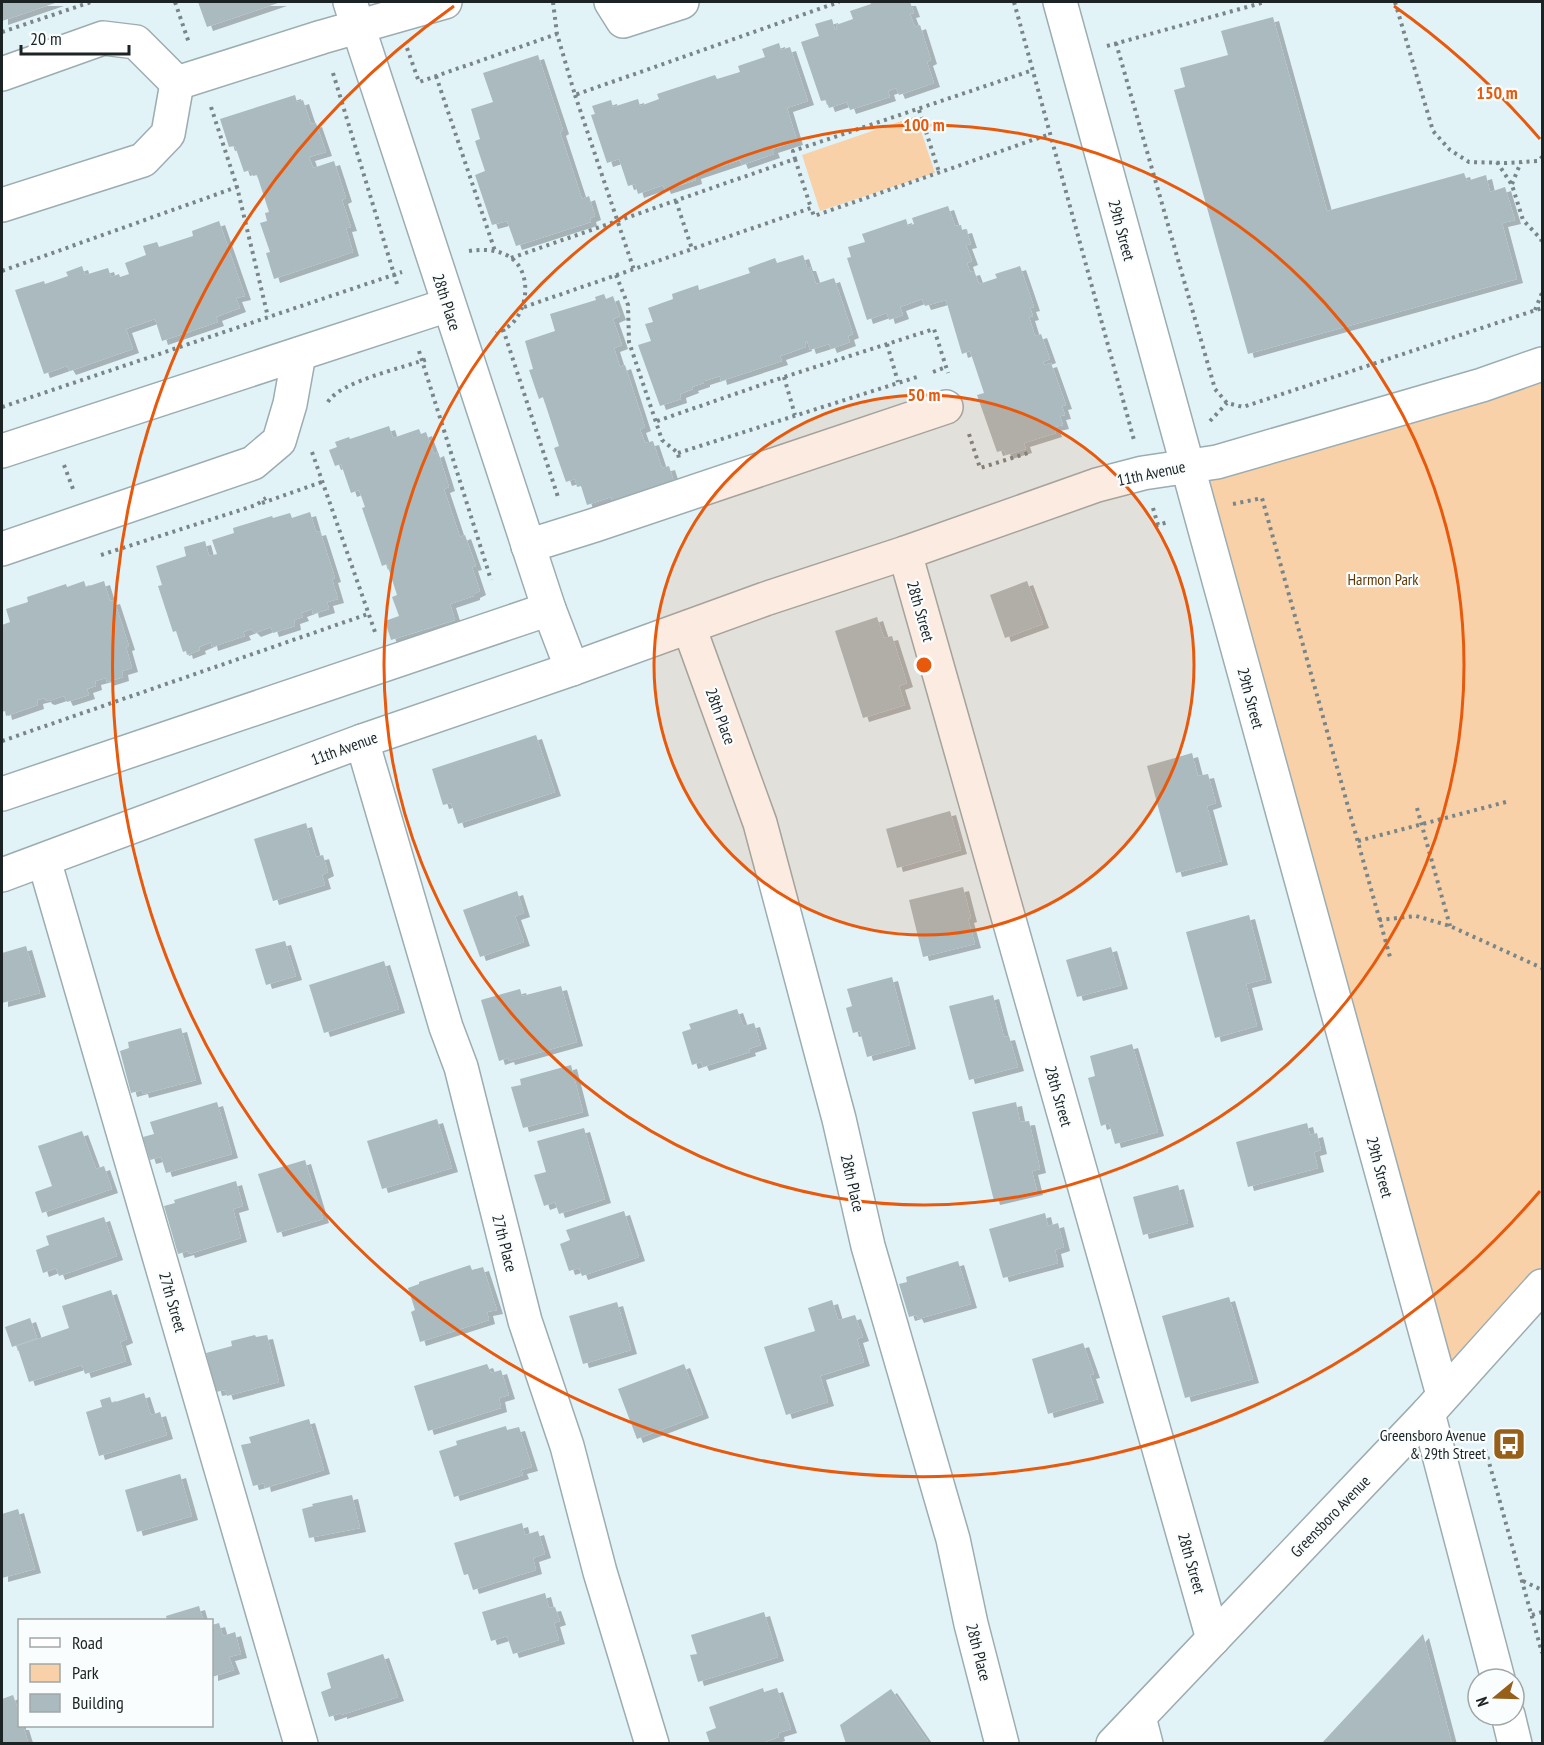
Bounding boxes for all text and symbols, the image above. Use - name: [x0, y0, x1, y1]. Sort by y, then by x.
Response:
- scale bar: [21, 18, 129, 56]
- text: 20 m: [30, 27, 62, 50]
- text: 150 m: [1476, 81, 1518, 104]
- text: 100 m: [903, 113, 945, 136]
- street label: 29th Street: [1104, 197, 1140, 263]
- street label: 28th Place: [428, 271, 466, 333]
- text: 50 m: [908, 383, 940, 406]
- street label: 11th Avenue: [1115, 456, 1187, 490]
- park label: Harmon Park: [1348, 569, 1419, 589]
- street label: 28th Street: [903, 578, 939, 644]
- centre of rings: [914, 655, 934, 675]
- street label: 29th Street: [1233, 665, 1269, 731]
- street label: 28th Place: [702, 685, 740, 747]
- street label: 11th Avenue: [308, 727, 380, 769]
- street label: 28th Street: [1041, 1063, 1077, 1129]
- street label: 29th Street: [1362, 1134, 1398, 1200]
- street label: 28th Place: [837, 1152, 869, 1214]
- street label: 27th Place: [488, 1212, 522, 1274]
- street label: 27th Street: [155, 1269, 191, 1335]
- place label: Greensboro Avenue & 29th Street: [1380, 1425, 1487, 1463]
- bus stop icon: Greensboro Avenue & 29th Street: [1491, 1426, 1527, 1462]
- street label: Greensboro Avenue: [1286, 1471, 1374, 1561]
- street label: 28th Street: [1174, 1530, 1210, 1596]
- legend: [18, 1619, 213, 1727]
- street label: 28th Place: [962, 1621, 996, 1683]
- text: Road: [72, 1631, 103, 1654]
- text: Park: [72, 1661, 99, 1684]
- north arrow: [1466, 1667, 1526, 1727]
- text: Building: [72, 1691, 124, 1714]
- text: N: [1471, 1695, 1493, 1709]

